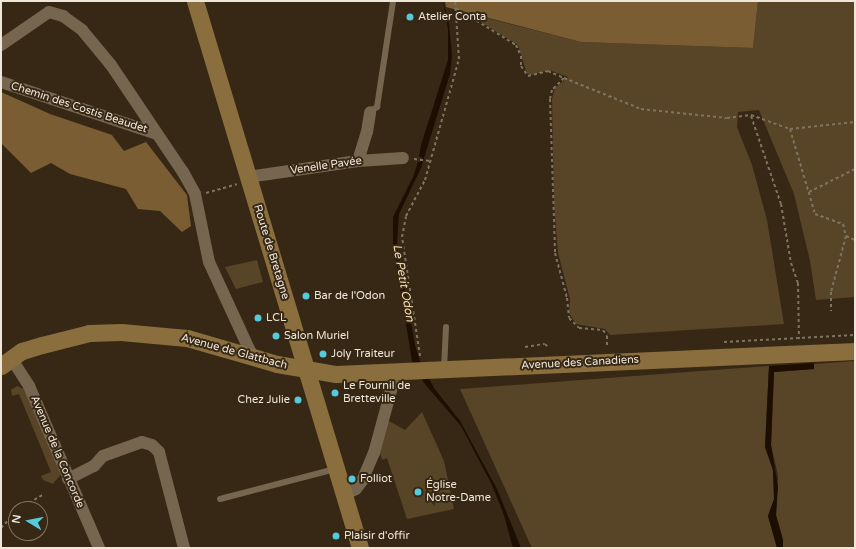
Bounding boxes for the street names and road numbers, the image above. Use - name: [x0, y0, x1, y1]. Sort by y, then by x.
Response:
- street label: Chemin des Costis Beaudet: [9, 80, 149, 136]
- street label: Venelle Pavée: [289, 154, 363, 178]
- street label: Route de Bretagne: [250, 203, 292, 301]
- street label: Avenue de Glattbach: [179, 331, 289, 373]
- street label: Avenue des Canadiens: [521, 353, 639, 373]
- street label: Avenue de la Concorde: [27, 394, 87, 510]

